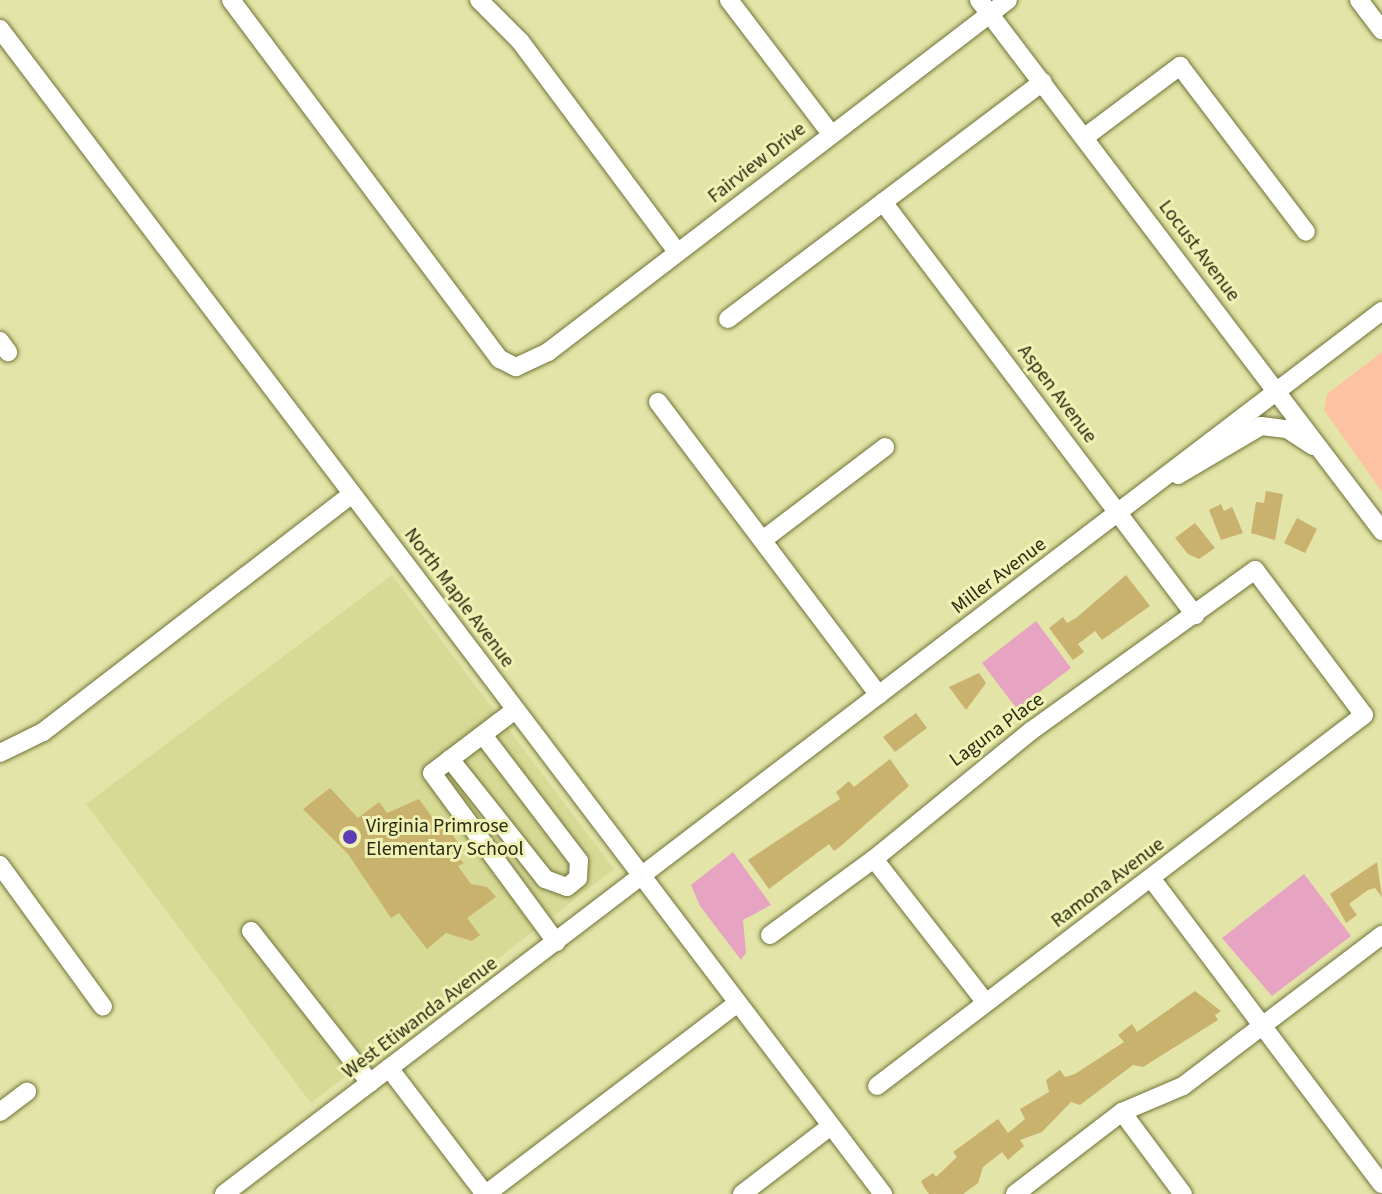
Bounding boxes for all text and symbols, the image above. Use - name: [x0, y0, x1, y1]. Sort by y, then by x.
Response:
- street label: Fairview Drive: [703, 117, 811, 209]
- street label: Locust Avenue: [1153, 196, 1245, 306]
- street label: Aspen Avenue: [1012, 340, 1102, 448]
- street label: North Maple Avenue: [399, 523, 519, 673]
- street label: Miller Avenue: [947, 533, 1051, 619]
- street label: Laguna Place: [945, 688, 1049, 772]
- place label: Virginia Primrose Elementary School: [366, 814, 524, 861]
- marker: Virginia Primrose Elementary School: [341, 828, 359, 846]
- street label: Ramona Avenue: [1047, 833, 1169, 933]
- street label: West Etiwanda Avenue: [338, 952, 502, 1084]

